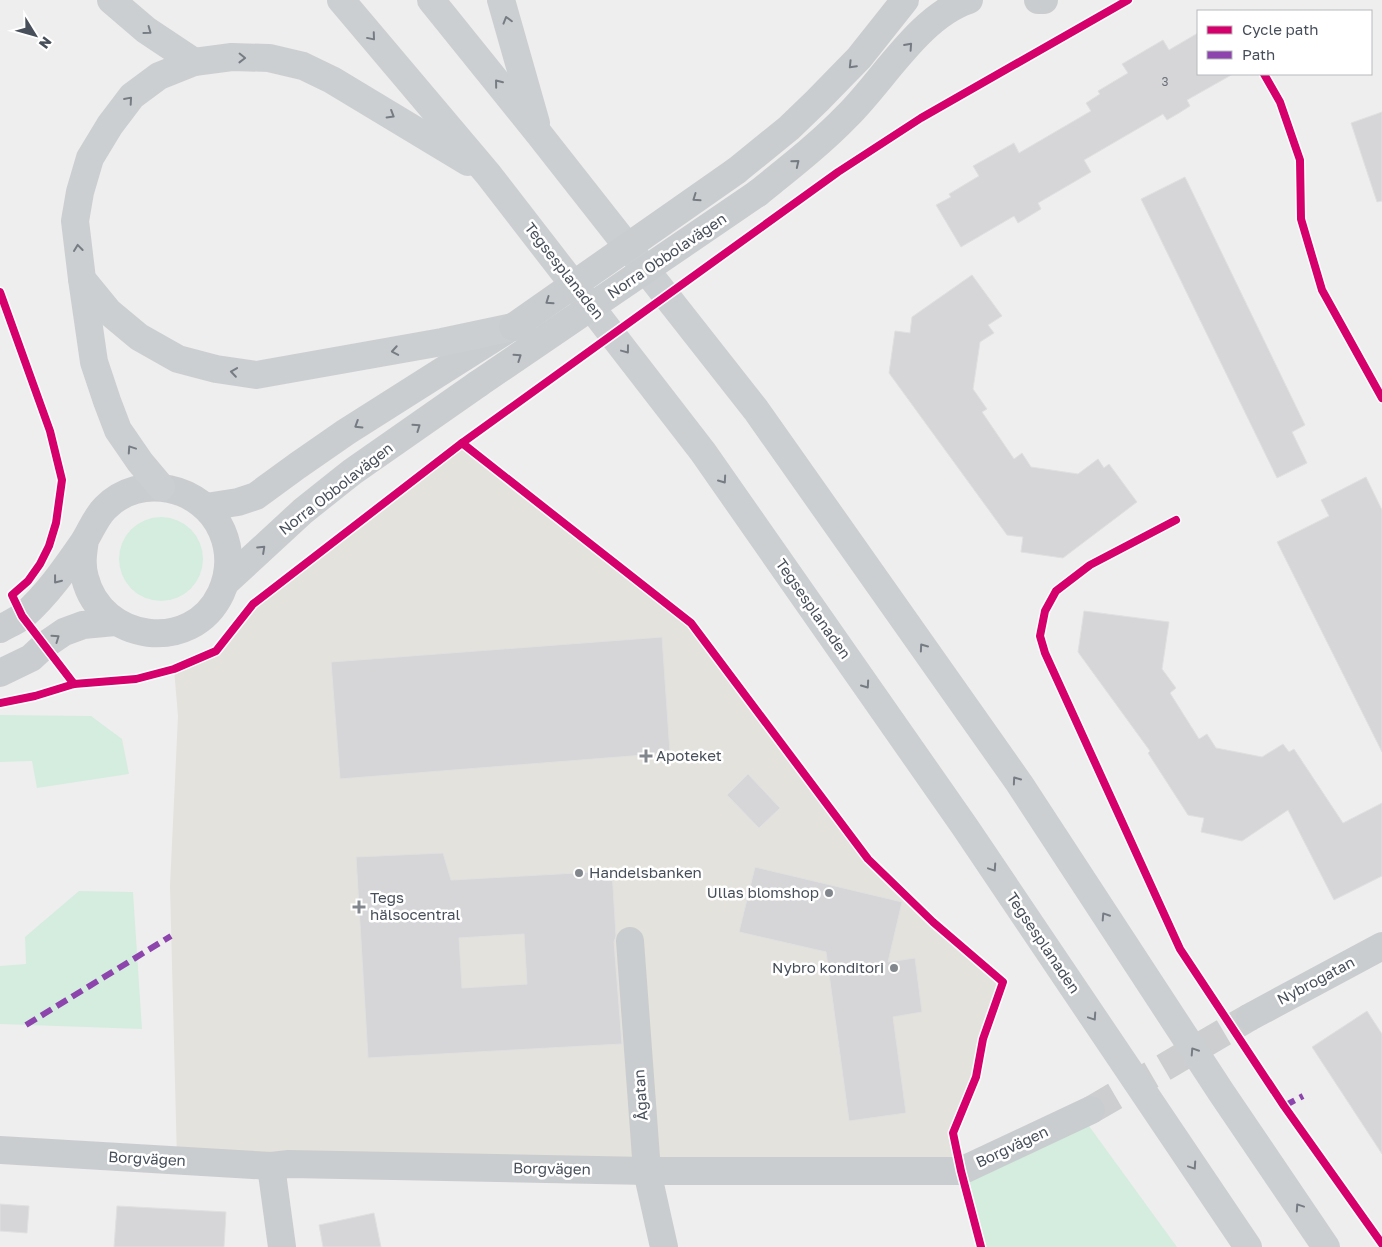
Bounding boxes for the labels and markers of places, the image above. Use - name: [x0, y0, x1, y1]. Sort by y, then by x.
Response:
- place label: Apoteket: [656, 746, 722, 764]
- marker: Apoteket: [640, 750, 652, 762]
- place label: Handelsbanken: [589, 863, 702, 881]
- marker: Handelsbanken: [573, 867, 585, 879]
- place label: Ullas blomshop: [707, 883, 819, 901]
- marker: Ullas blomshop: [823, 887, 835, 899]
- place label: Tegs hälsocentral: [370, 888, 461, 923]
- marker: Tegs hälsocentral: [352, 900, 366, 914]
- place label: Nybro konditori: [772, 958, 884, 976]
- marker: Nybro konditori: [888, 962, 900, 974]

